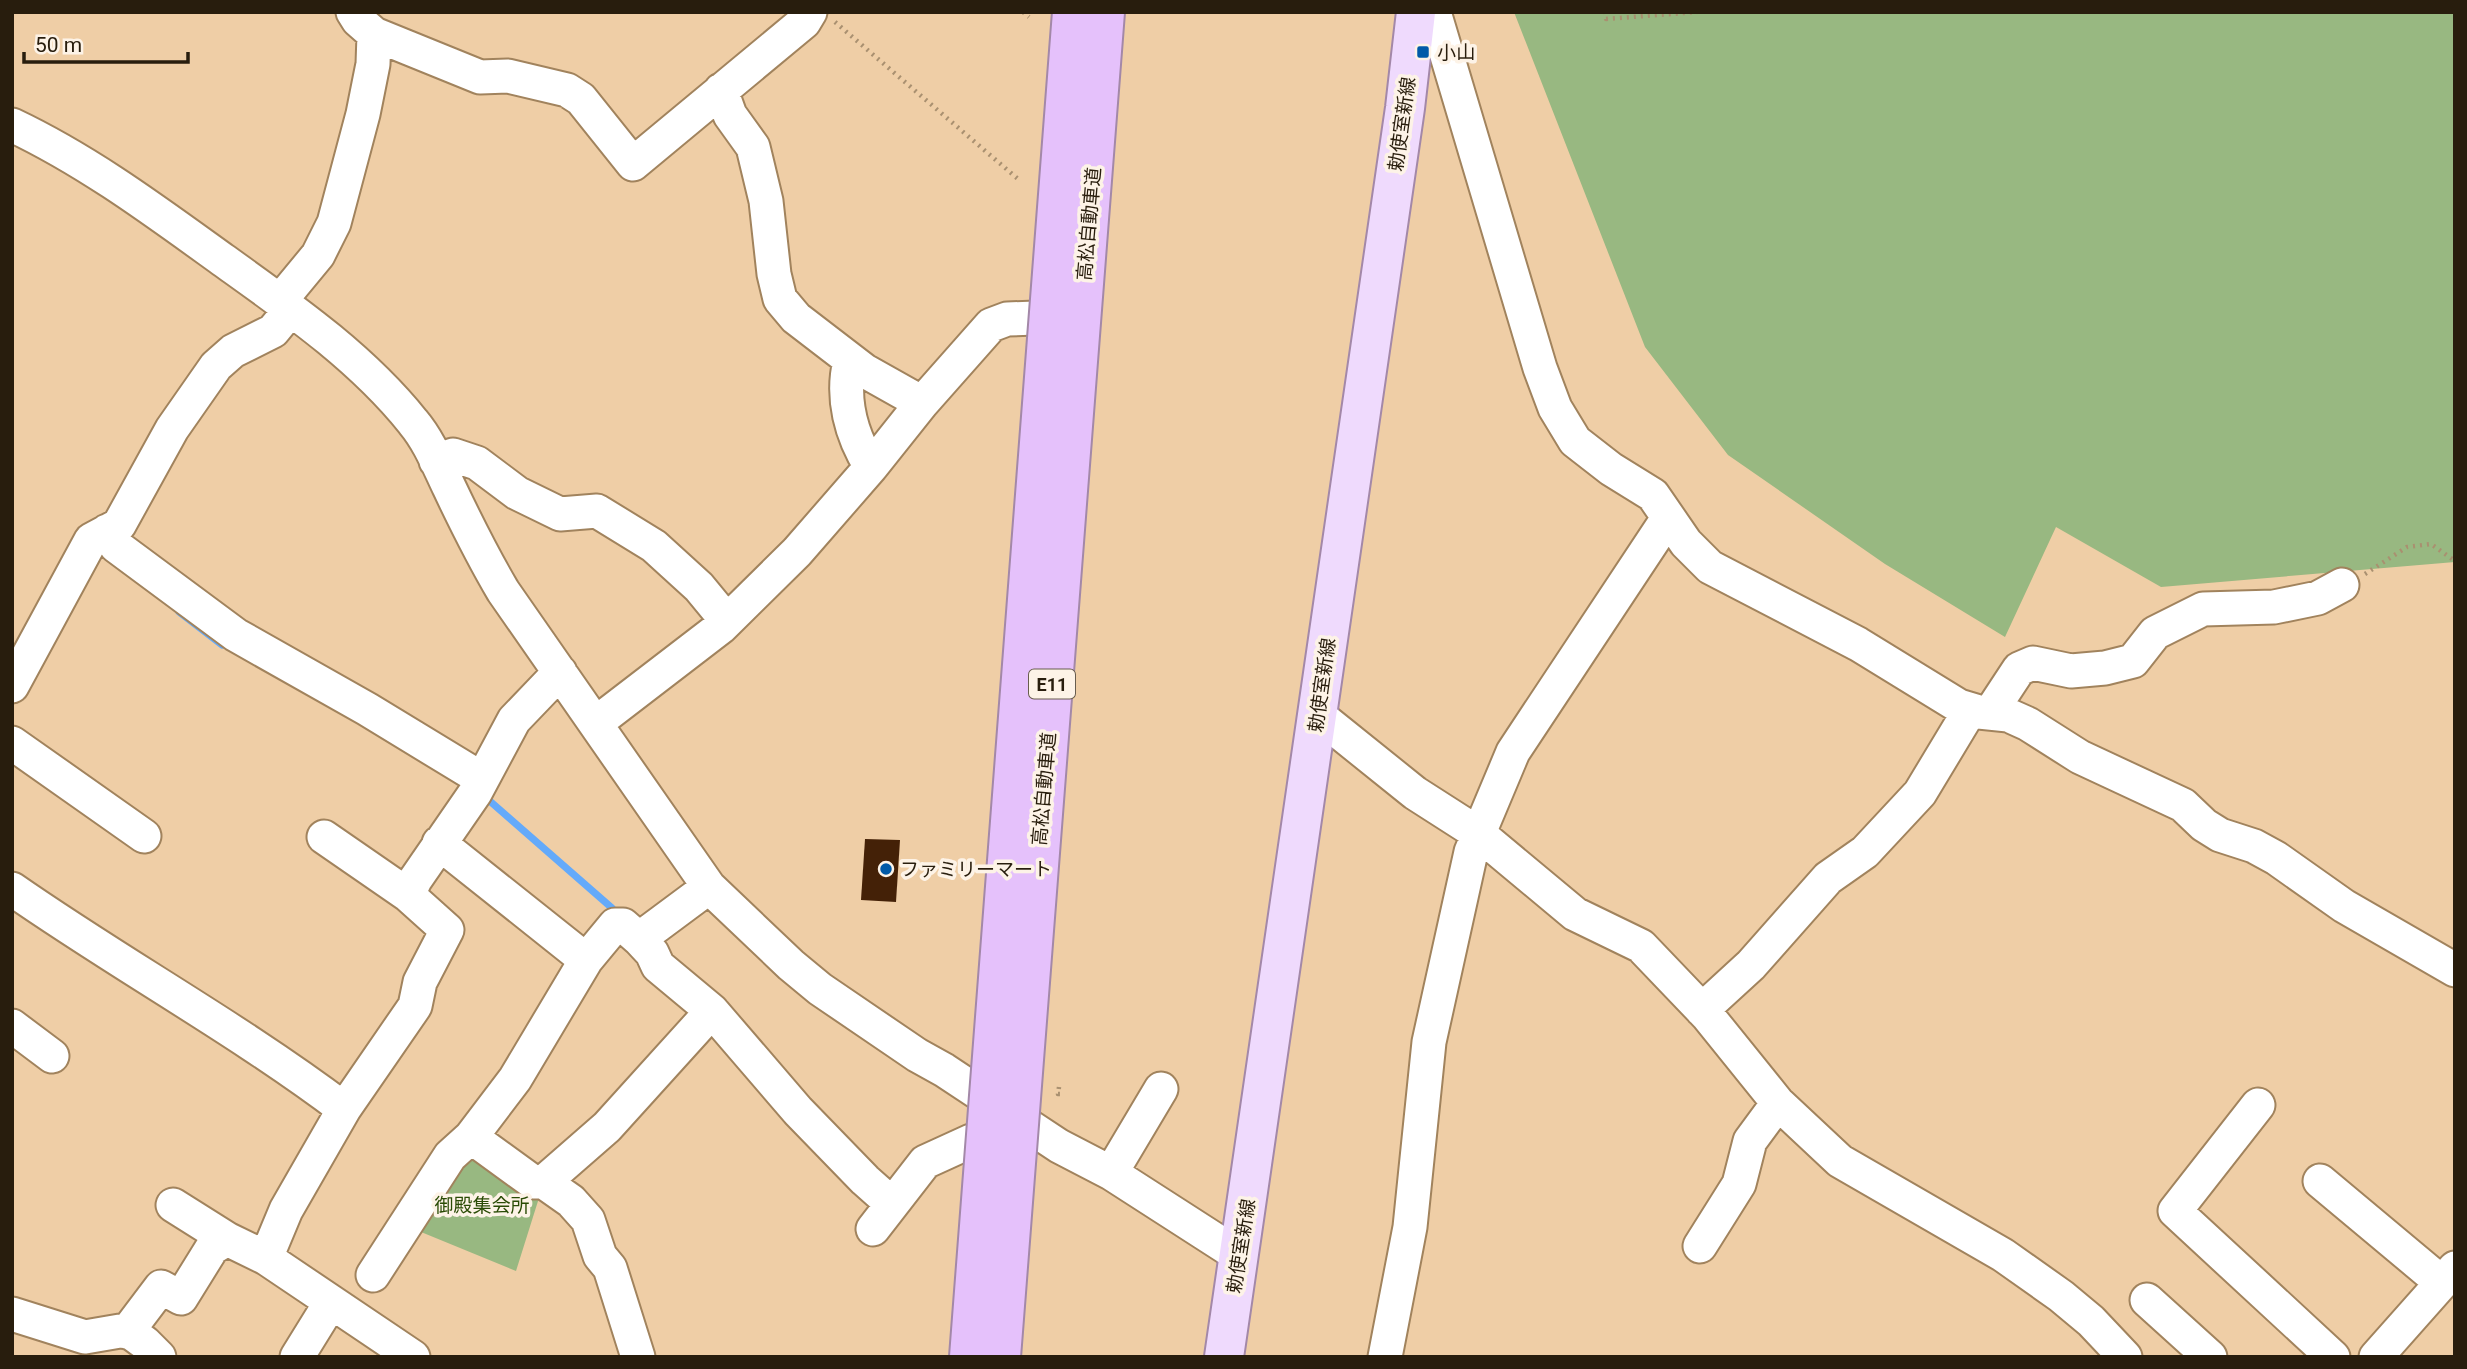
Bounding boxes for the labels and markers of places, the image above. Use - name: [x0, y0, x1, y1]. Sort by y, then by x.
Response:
- place label: 小山: [1437, 41, 1475, 64]
- marker: 小山: [1415, 44, 1431, 60]
- place label: ファミリーマート: [900, 858, 1052, 881]
- marker: ファミリーマート: [878, 861, 894, 877]

